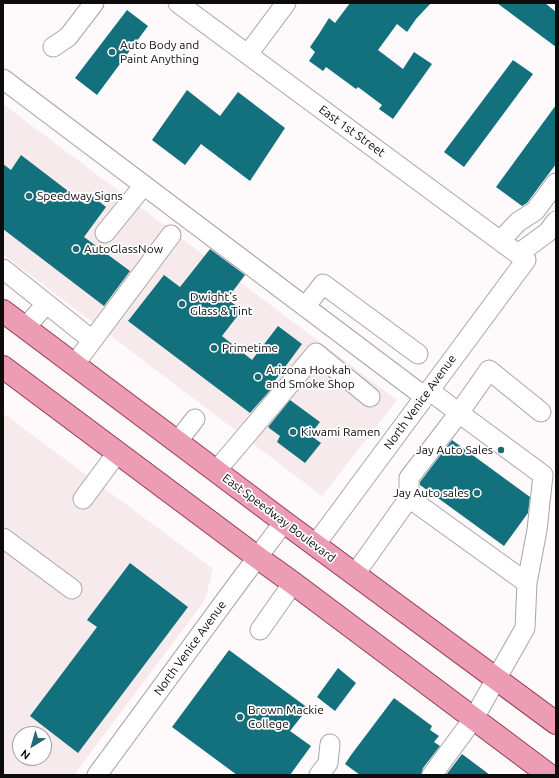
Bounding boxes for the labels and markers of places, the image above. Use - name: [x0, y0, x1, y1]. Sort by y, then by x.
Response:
- place label: Auto Body and Paint Anything: [120, 38, 199, 66]
- marker: Auto Body and Paint Anything: [107, 47, 117, 57]
- place label: Speedway Signs: [37, 189, 123, 203]
- marker: Speedway Signs: [24, 191, 34, 201]
- place label: AutoGlassNow: [84, 242, 163, 256]
- marker: AutoGlassNow: [71, 244, 81, 254]
- place label: Dwight's Glass & Tint: [190, 290, 252, 318]
- marker: Dwight's Glass & Tint: [177, 299, 187, 309]
- place label: Primetime: [222, 341, 278, 355]
- marker: Primetime: [209, 343, 219, 353]
- place label: Arizona Hookah and Smoke Shop: [266, 363, 355, 391]
- marker: Arizona Hookah and Smoke Shop: [253, 372, 263, 382]
- place label: Kiwami Ramen: [301, 425, 380, 439]
- marker: Kiwami Ramen: [288, 427, 298, 437]
- place label: Jay Auto Sales: [416, 443, 493, 457]
- marker: Jay Auto Sales: [496, 445, 506, 455]
- place label: Jay Auto sales: [393, 486, 469, 500]
- marker: Jay Auto sales: [472, 488, 482, 498]
- place label: Brown Mackie College: [248, 703, 324, 731]
- marker: Brown Mackie College: [235, 712, 245, 722]

